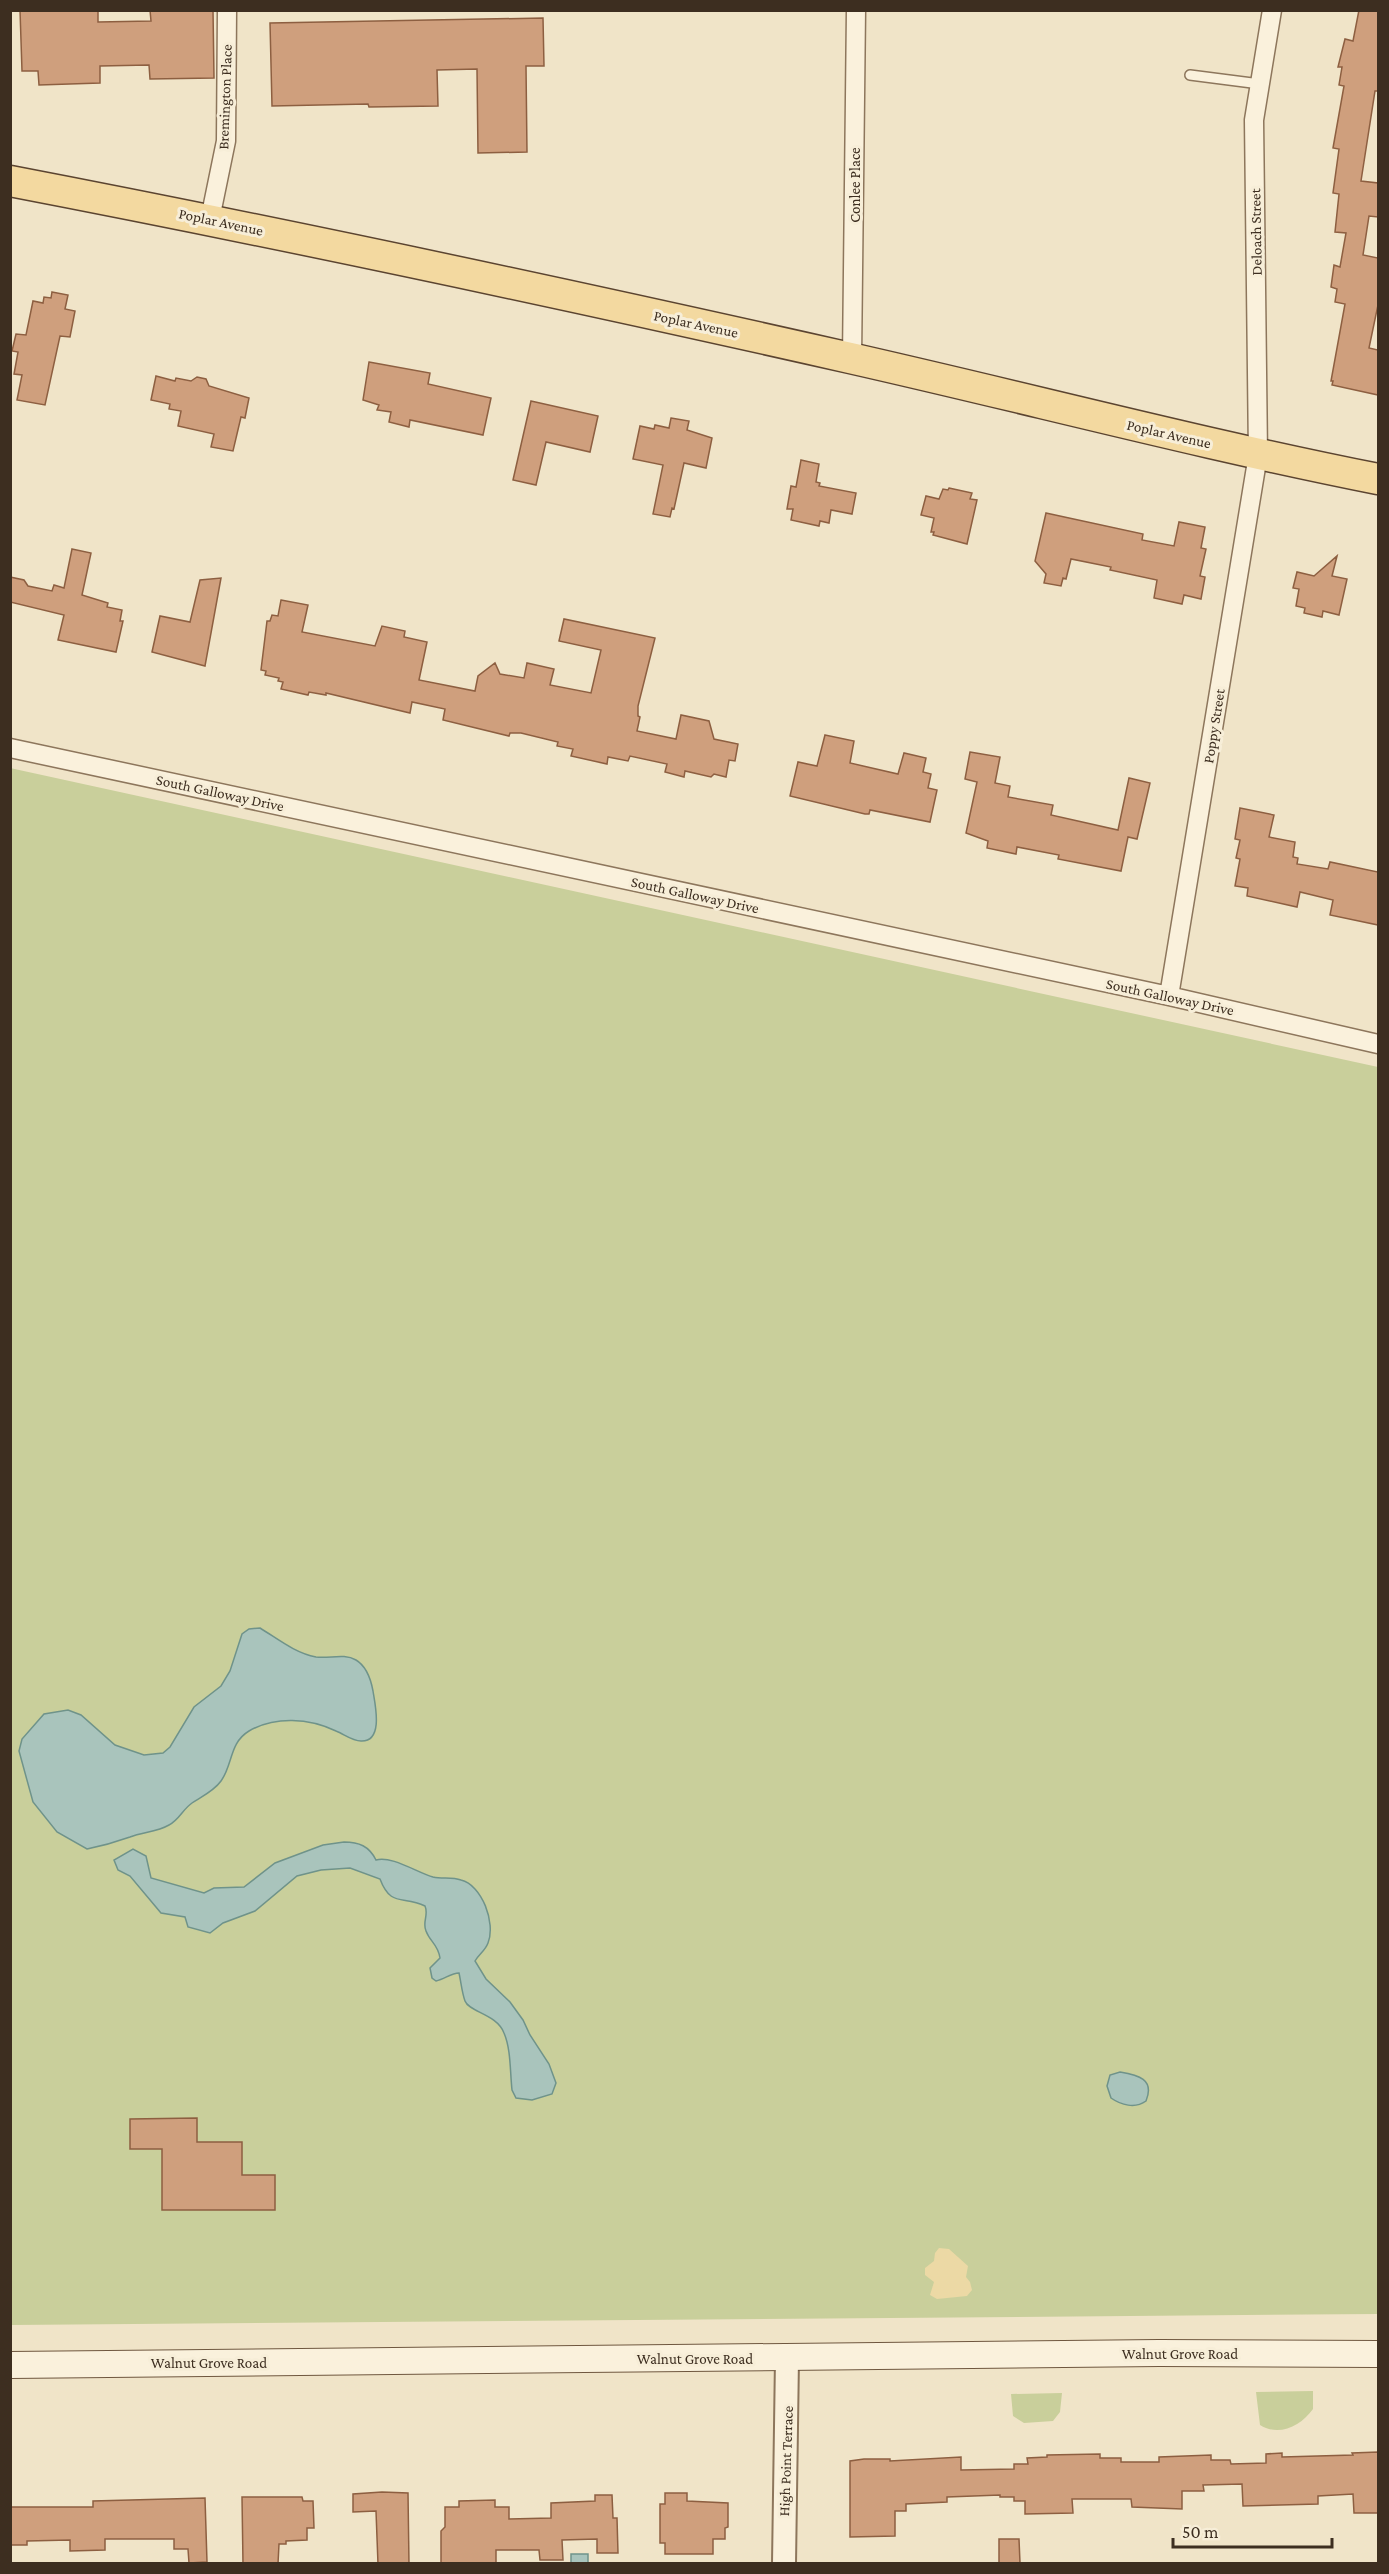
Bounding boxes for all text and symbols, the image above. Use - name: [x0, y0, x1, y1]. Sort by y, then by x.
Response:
- street label: Bremington Place: [215, 44, 236, 150]
- street label: Conlee Place: [847, 147, 863, 223]
- street label: Deloach Street: [1247, 187, 1265, 276]
- street label: Poplar Avenue: [177, 205, 265, 240]
- street label: Poplar Avenue: [652, 307, 740, 342]
- street label: Poplar Avenue: [1125, 417, 1213, 453]
- street label: Poppy Street: [1200, 687, 1229, 765]
- street label: South Galloway Drive: [154, 772, 286, 815]
- street label: South Galloway Drive: [629, 874, 761, 917]
- street label: South Galloway Drive: [1104, 976, 1236, 1019]
- street label: Walnut Grove Road: [1122, 2346, 1238, 2362]
- street label: Walnut Grove Road: [637, 2351, 753, 2367]
- street label: Walnut Grove Road: [151, 2355, 267, 2371]
- street label: High Point Terrace: [776, 2405, 797, 2517]
- scale bar: [1173, 2511, 1332, 2549]
- text: 50 m: [1182, 2522, 1219, 2542]

